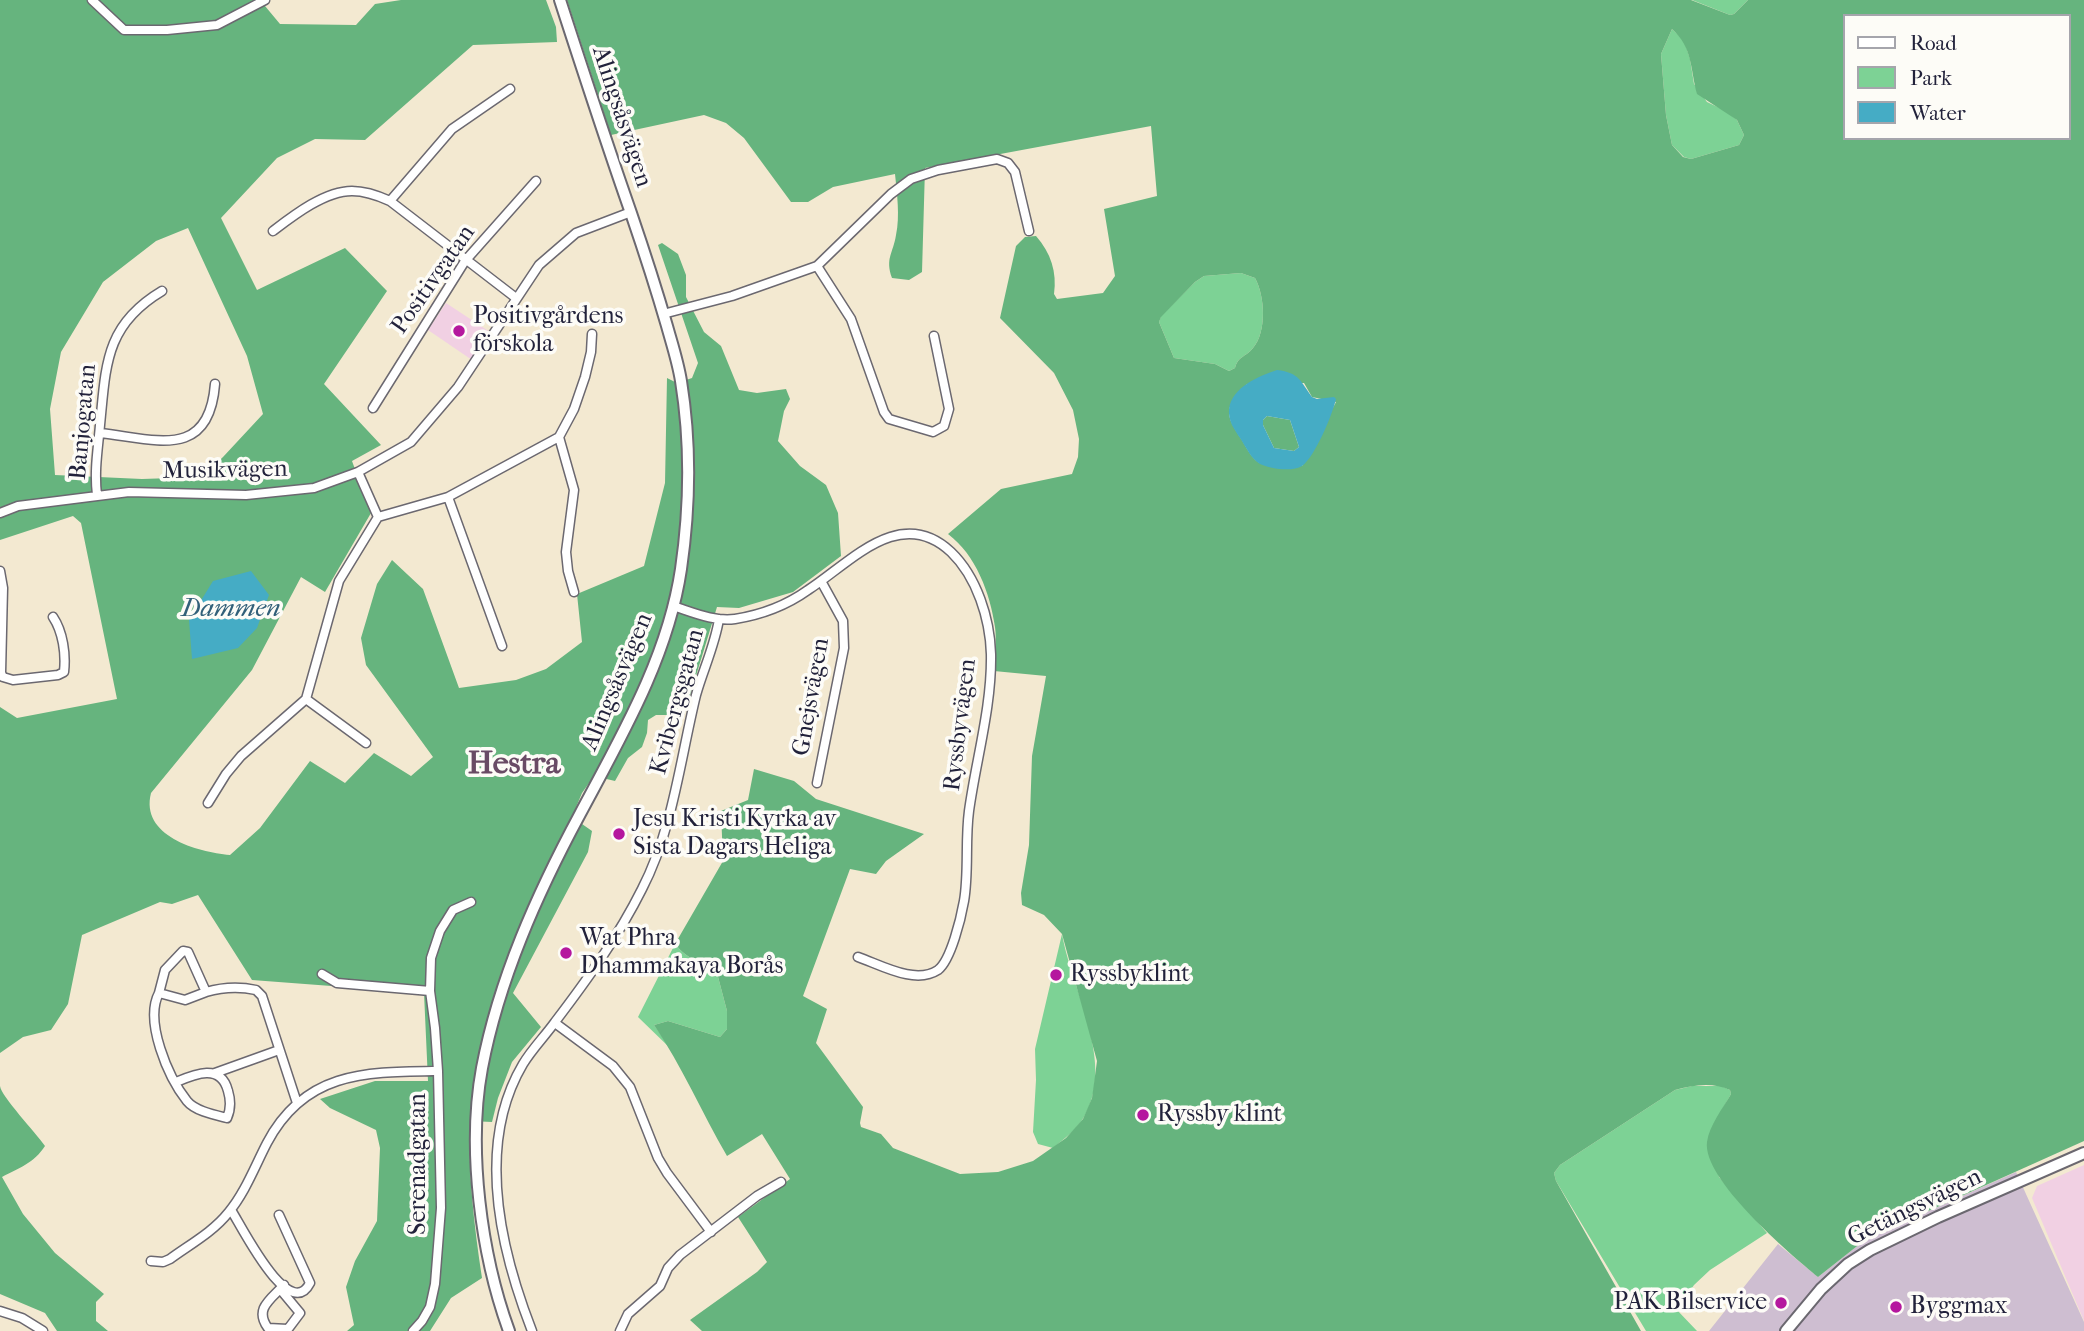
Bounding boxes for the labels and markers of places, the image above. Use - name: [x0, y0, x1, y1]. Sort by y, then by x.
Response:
- place label: Positivgårdens förskola: [473, 303, 623, 359]
- marker: Positivgårdens förskola: [451, 323, 467, 339]
- place label: Jesu Kristi Kyrka av Sista Dagars Heliga: [633, 806, 836, 862]
- marker: Jesu Kristi Kyrka av Sista Dagars Heliga: [611, 826, 627, 842]
- place label: Wat Phra Dhammakaya Borås: [580, 925, 783, 981]
- marker: Wat Phra Dhammakaya Borås: [558, 945, 574, 961]
- place label: Ryssbyklint: [1070, 961, 1190, 989]
- marker: Ryssbyklint: [1048, 967, 1064, 983]
- place label: Ryssby klint: [1157, 1101, 1282, 1129]
- marker: Ryssby klint: [1135, 1107, 1151, 1123]
- place label: PAK Bilservice: [1614, 1289, 1767, 1317]
- place label: Byggmax: [1910, 1293, 2007, 1321]
- marker: PAK Bilservice: [1773, 1295, 1789, 1311]
- marker: Byggmax: [1888, 1299, 1904, 1315]

